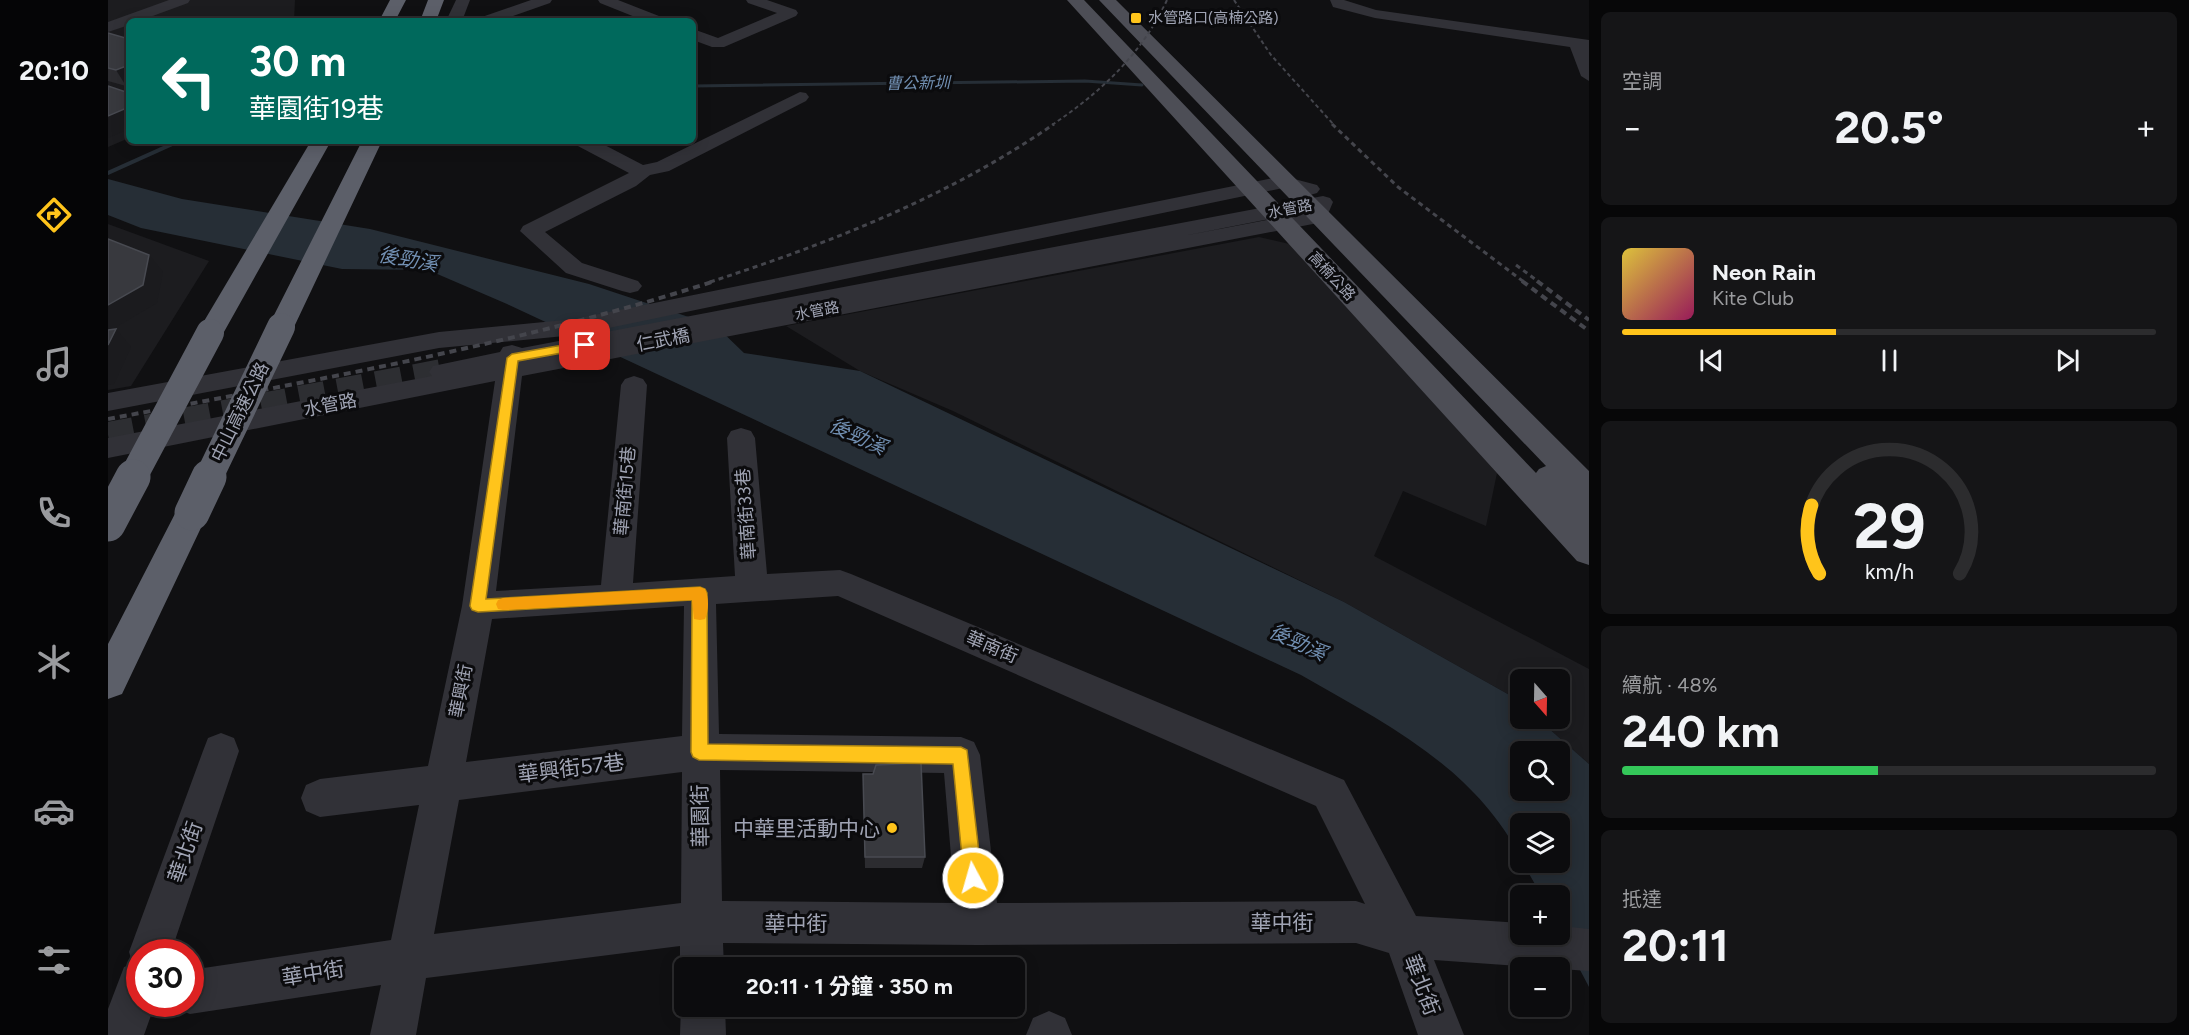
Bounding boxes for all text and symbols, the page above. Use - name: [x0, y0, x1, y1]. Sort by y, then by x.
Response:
- place label: 水管路口(高楠公路): [1148, 9, 1279, 27]
- marker: 水管路口(高楠公路): [1129, 11, 1143, 25]
- text: 30 m: [249, 36, 346, 87]
- icon: left: [150, 42, 228, 120]
- text: 20:10: [19, 54, 89, 87]
- text: 空調: [1622, 69, 1662, 93]
- water label: 曹公新圳: [886, 73, 952, 93]
- text: 華園街19巷: [249, 92, 383, 125]
- text: 20.5°: [1834, 100, 1944, 154]
- text: −: [1622, 108, 1643, 147]
- text: +: [2135, 108, 2156, 147]
- icon: directions: [33, 194, 75, 236]
- street label: 水管路: [1266, 196, 1314, 222]
- water label: 後勁溪: [376, 242, 443, 277]
- street label: 高楠公路: [1305, 248, 1359, 304]
- text: Neon Rain: [1712, 259, 1816, 286]
- text: Kite Club: [1712, 286, 1794, 310]
- street label: 水管路: [793, 298, 841, 324]
- pin: [559, 319, 610, 370]
- street label: 仁武橋: [634, 324, 692, 356]
- icon: arrive: [568, 328, 601, 361]
- icon: music: [33, 343, 75, 385]
- icon: previous: [1695, 344, 1728, 377]
- icon: pause: [1873, 344, 1906, 377]
- icon: next: [2051, 344, 2084, 377]
- street label: 中山高速公路: [206, 359, 274, 465]
- street label: 水管路: [301, 389, 359, 421]
- water label: 後勁溪: [826, 412, 893, 461]
- street label: 華南街15巷: [610, 445, 640, 537]
- street label: 華南街33巷: [732, 468, 760, 560]
- text: 29: [1853, 490, 1925, 565]
- icon: phone: [33, 492, 75, 534]
- text: km/h: [1865, 560, 1913, 585]
- water label: 後勁溪: [1266, 618, 1333, 667]
- street label: 華南街: [963, 626, 1021, 668]
- icon: climate: [33, 641, 75, 683]
- street label: 華興街: [445, 662, 477, 720]
- north arrow: [1510, 669, 1570, 729]
- map controls: [1510, 669, 1570, 1017]
- text: 續航 · 48%: [1622, 673, 1717, 697]
- text: 240 km: [1622, 704, 1780, 758]
- button: search: [1510, 741, 1570, 801]
- street label: 華興街57巷: [516, 749, 626, 787]
- street label: 華園街: [687, 784, 713, 848]
- icon: car: [33, 790, 75, 832]
- button: layers: [1510, 813, 1570, 873]
- place label: 中華里活動中心: [733, 816, 880, 841]
- street label: 華北街: [163, 818, 207, 886]
- marker: 中華里活動中心: [885, 821, 899, 835]
- position arrow: [941, 846, 1005, 910]
- button: +: [1510, 885, 1570, 945]
- text: 抵達: [1622, 887, 1662, 911]
- street label: 華中街: [1251, 910, 1314, 935]
- street label: 華中街: [765, 911, 828, 936]
- text: 20:11: [1622, 918, 1729, 972]
- icon: filters: [33, 939, 75, 981]
- speed limit sign: 30: [126, 939, 204, 1017]
- street label: 華北街: [1399, 951, 1445, 1019]
- street label: 華中街: [280, 956, 346, 990]
- button: −: [1510, 957, 1570, 1017]
- text: 20:11 · 1 分鐘 · 350 m: [746, 973, 953, 1000]

